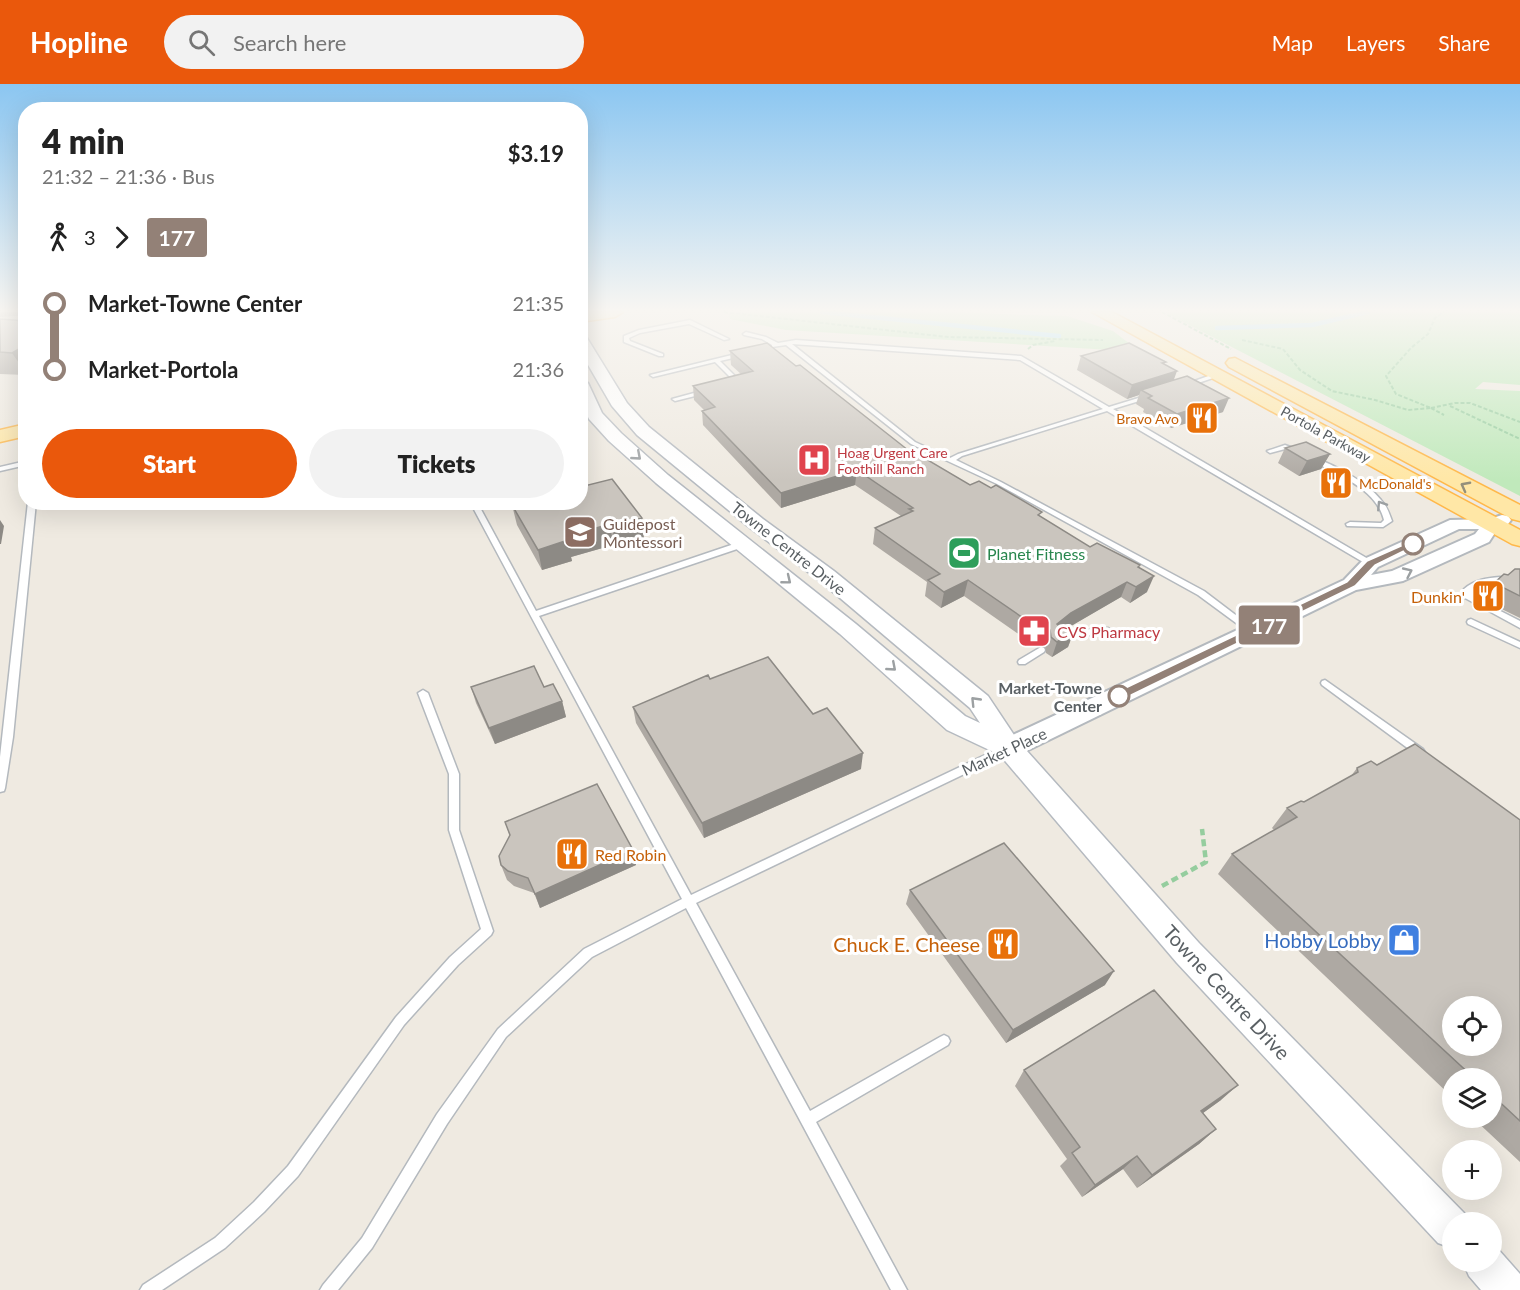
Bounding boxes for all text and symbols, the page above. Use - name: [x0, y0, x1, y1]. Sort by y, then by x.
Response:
- search box: [164, 15, 584, 69]
- text: Hopline: [30, 25, 128, 59]
- icon: search: [185, 26, 218, 59]
- text: Search here: [233, 29, 346, 56]
- text: Map: [1272, 30, 1313, 55]
- text: Layers: [1346, 30, 1405, 55]
- text: Share: [1438, 30, 1490, 55]
- text: 4 min: [42, 121, 124, 161]
- text: $3.19: [508, 140, 564, 167]
- text: 21:32 – 21:36 · Bus: [42, 164, 215, 188]
- icon: walk: [42, 221, 75, 254]
- icon: forward: [105, 221, 138, 254]
- text: 3: [84, 225, 96, 249]
- text: 177: [159, 225, 195, 250]
- text: Market-Towne Center: [88, 290, 302, 317]
- text: 21:35: [513, 291, 564, 315]
- text: Market-Portola: [88, 356, 238, 383]
- text: 21:36: [513, 357, 564, 381]
- restaurant icon: Bravo Avo: [1184, 400, 1220, 436]
- street label: Portola Parkway: [1278, 402, 1375, 466]
- place label: Bravo Avo: [1116, 410, 1179, 427]
- button: Start: [42, 429, 297, 498]
- button: Tickets: [309, 429, 564, 498]
- hospital icon: Hoag Urgent Care Foothill Ranch: [796, 442, 832, 478]
- place label: Hoag Urgent Care Foothill Ranch: [837, 444, 948, 477]
- one-way arrow: [630, 449, 641, 460]
- restaurant icon: McDonald's: [1318, 465, 1354, 501]
- place label: McDonald's: [1359, 475, 1432, 492]
- one-way arrow: [1461, 482, 1471, 493]
- street label: Towne Centre Drive: [728, 497, 850, 599]
- one-way arrow: [1377, 500, 1388, 511]
- school or university icon: Guidepost Montessori: [562, 514, 598, 550]
- place label: Guidepost Montessori: [603, 514, 682, 551]
- unlabelled marker: [1402, 533, 1424, 555]
- sports icon: Planet Fitness: [946, 535, 982, 571]
- place label: Planet Fitness: [987, 544, 1085, 563]
- one-way arrow: [1401, 567, 1412, 579]
- one-way arrow: [781, 572, 792, 583]
- restaurant icon: Dunkin': [1470, 578, 1506, 614]
- place label: Dunkin': [1411, 587, 1465, 606]
- line badge: 177: [1234, 606, 1304, 644]
- pharmacy icon: CVS Pharmacy: [1016, 613, 1052, 649]
- text: 177: [1251, 613, 1287, 638]
- place label: CVS Pharmacy: [1057, 622, 1161, 641]
- one-way arrow: [885, 660, 896, 671]
- place label: Market-Towne Center: [998, 678, 1102, 715]
- marker: Market-Towne Center: [1108, 685, 1130, 707]
- one-way arrow: [972, 697, 983, 708]
- street label: Market Place: [959, 723, 1049, 779]
- restaurant icon: Red Robin: [554, 836, 590, 872]
- place label: Red Robin: [595, 845, 666, 864]
- street label: Towne Centre Drive: [1158, 920, 1296, 1064]
- shop icon: Hobby Lobby: [1386, 922, 1422, 958]
- restaurant icon: Chuck E. Cheese: [985, 926, 1021, 962]
- place label: Hobby Lobby: [1264, 928, 1382, 952]
- place label: Chuck E. Cheese: [833, 932, 980, 956]
- map controls: [1442, 996, 1502, 1272]
- button: locate: [1442, 996, 1502, 1056]
- button: layers: [1442, 1068, 1502, 1128]
- button: +: [1442, 1140, 1502, 1200]
- button: −: [1442, 1212, 1502, 1272]

